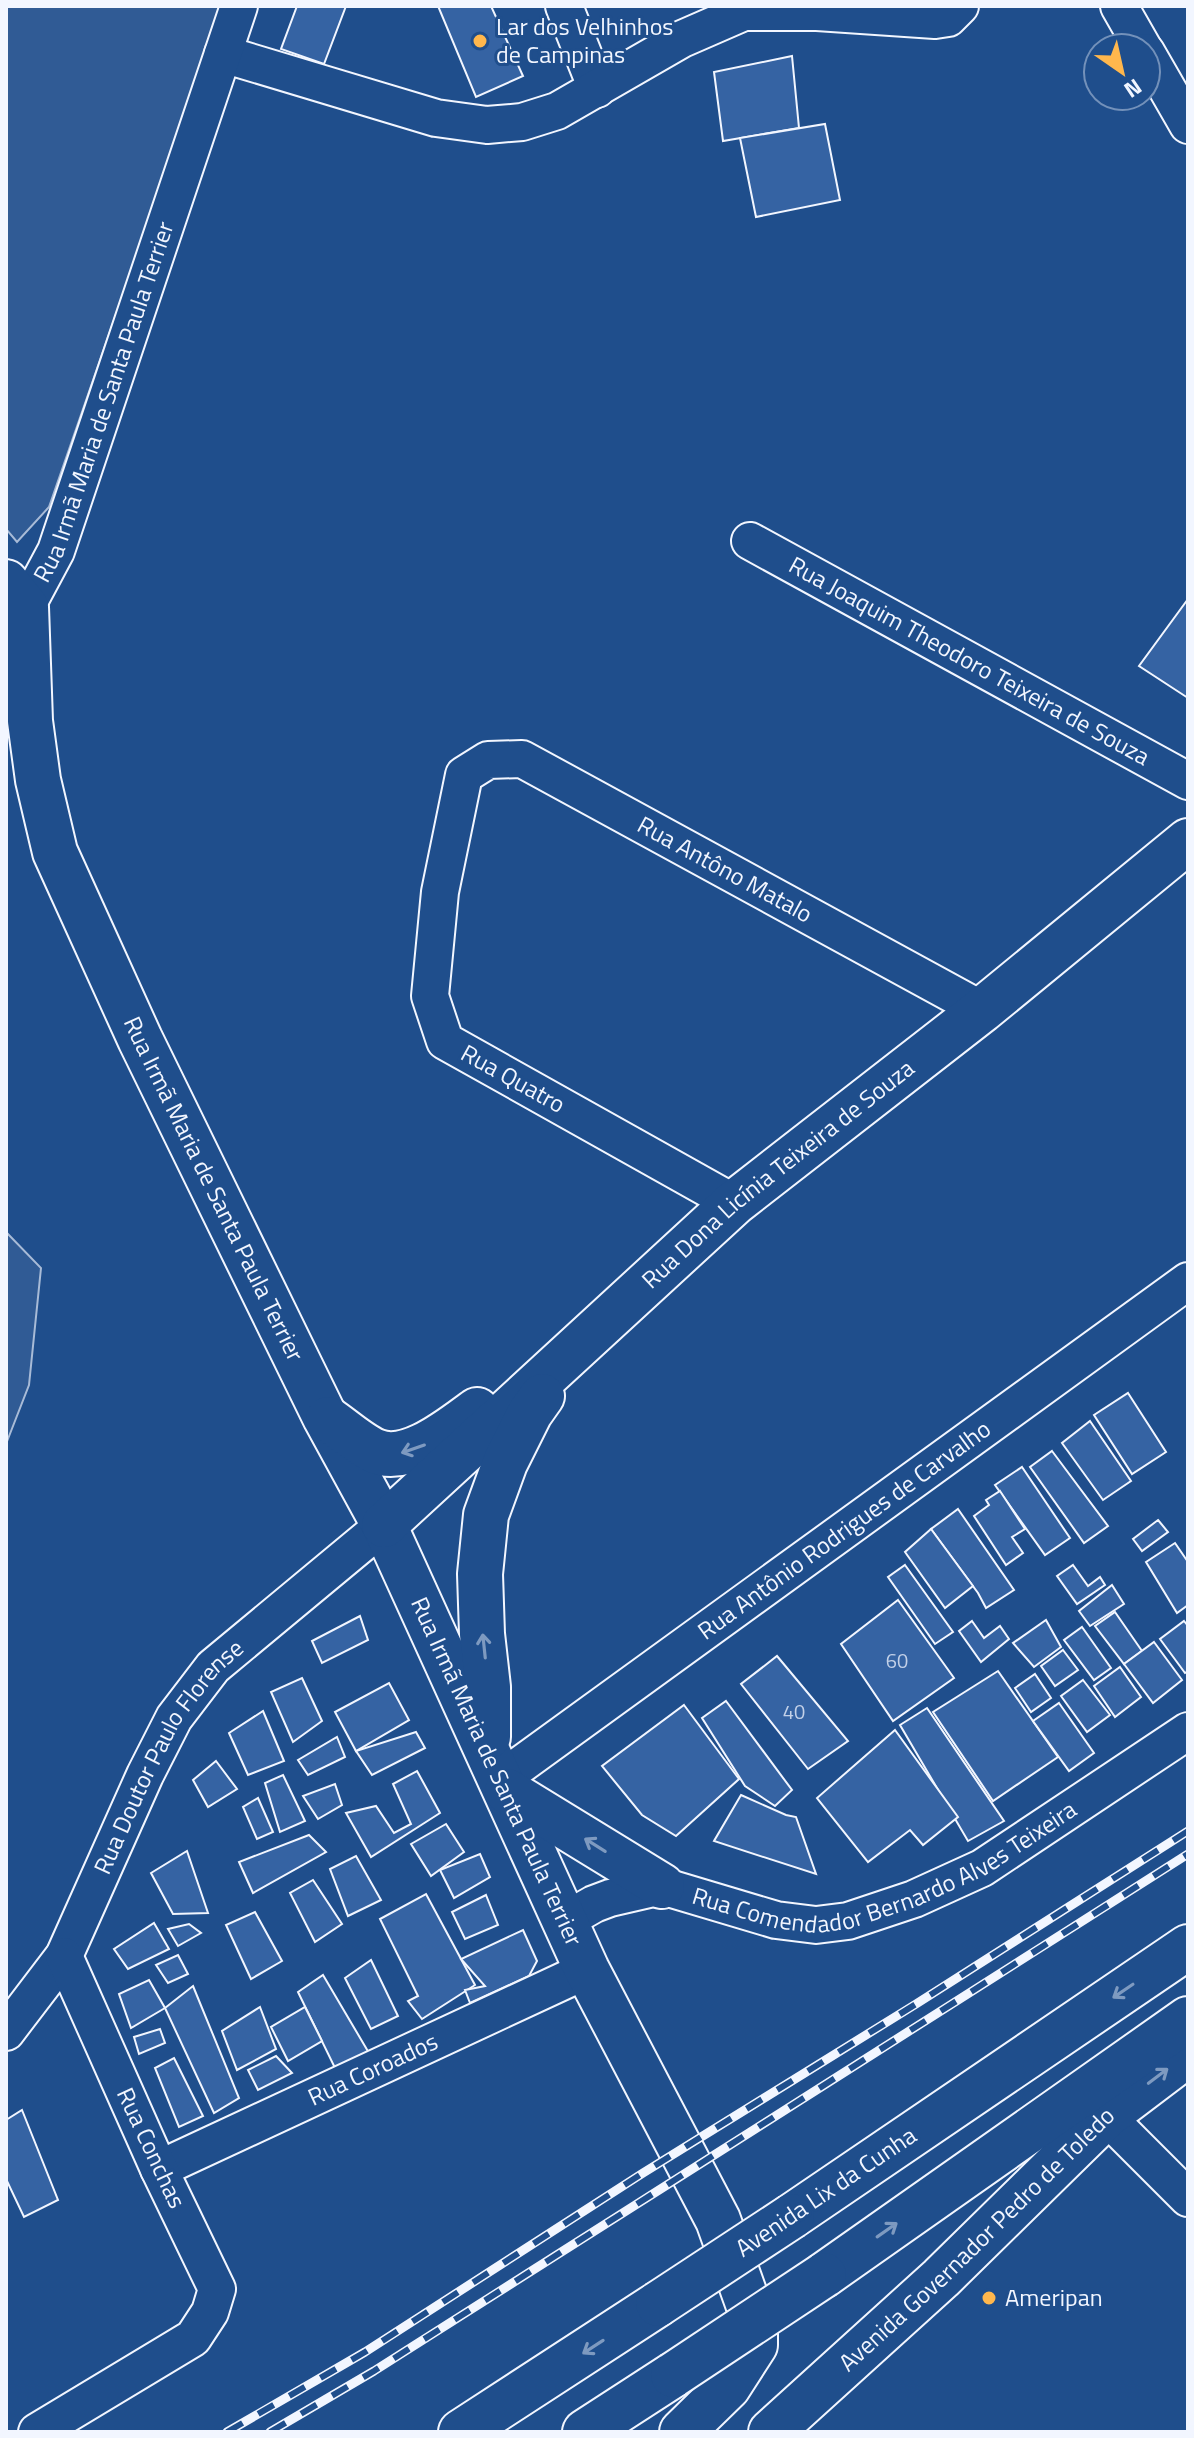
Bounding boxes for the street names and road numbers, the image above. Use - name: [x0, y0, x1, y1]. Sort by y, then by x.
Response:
- street label: Rua Irmã Maria de Santa Paula Terrier: [23, 217, 182, 589]
- street label: Rua Joaquim Theodoro Teixeira de Souza: [783, 547, 1157, 774]
- street label: Rua Antôno Matalo: [631, 806, 819, 931]
- street label: Rua Irmã Maria de Santa Paula Terrier: [115, 1010, 314, 1367]
- street label: Rua Quatro: [455, 1035, 572, 1122]
- street label: Rua Dona Licínia Teixeira de Souza: [633, 1050, 922, 1296]
- street label: Rua Antônio Rodrigues de Carvalho: [690, 1411, 998, 1648]
- street label: Rua Irmã Maria de Santa Paula Terrier: [402, 1591, 593, 1951]
- street label: Rua Doutor Paulo Florense: [84, 1630, 251, 1880]
- street label: Rua Comendador Bernardo Alves Teixeira: [688, 1791, 1083, 1942]
- street label: Rua Coroados: [302, 2023, 443, 2114]
- street label: Rua Conchas: [108, 2081, 196, 2214]
- street label: Avenida Governador Pedro de Toledo: [830, 2098, 1122, 2379]
- street label: Avenida Lix da Cunha: [728, 2117, 923, 2265]

